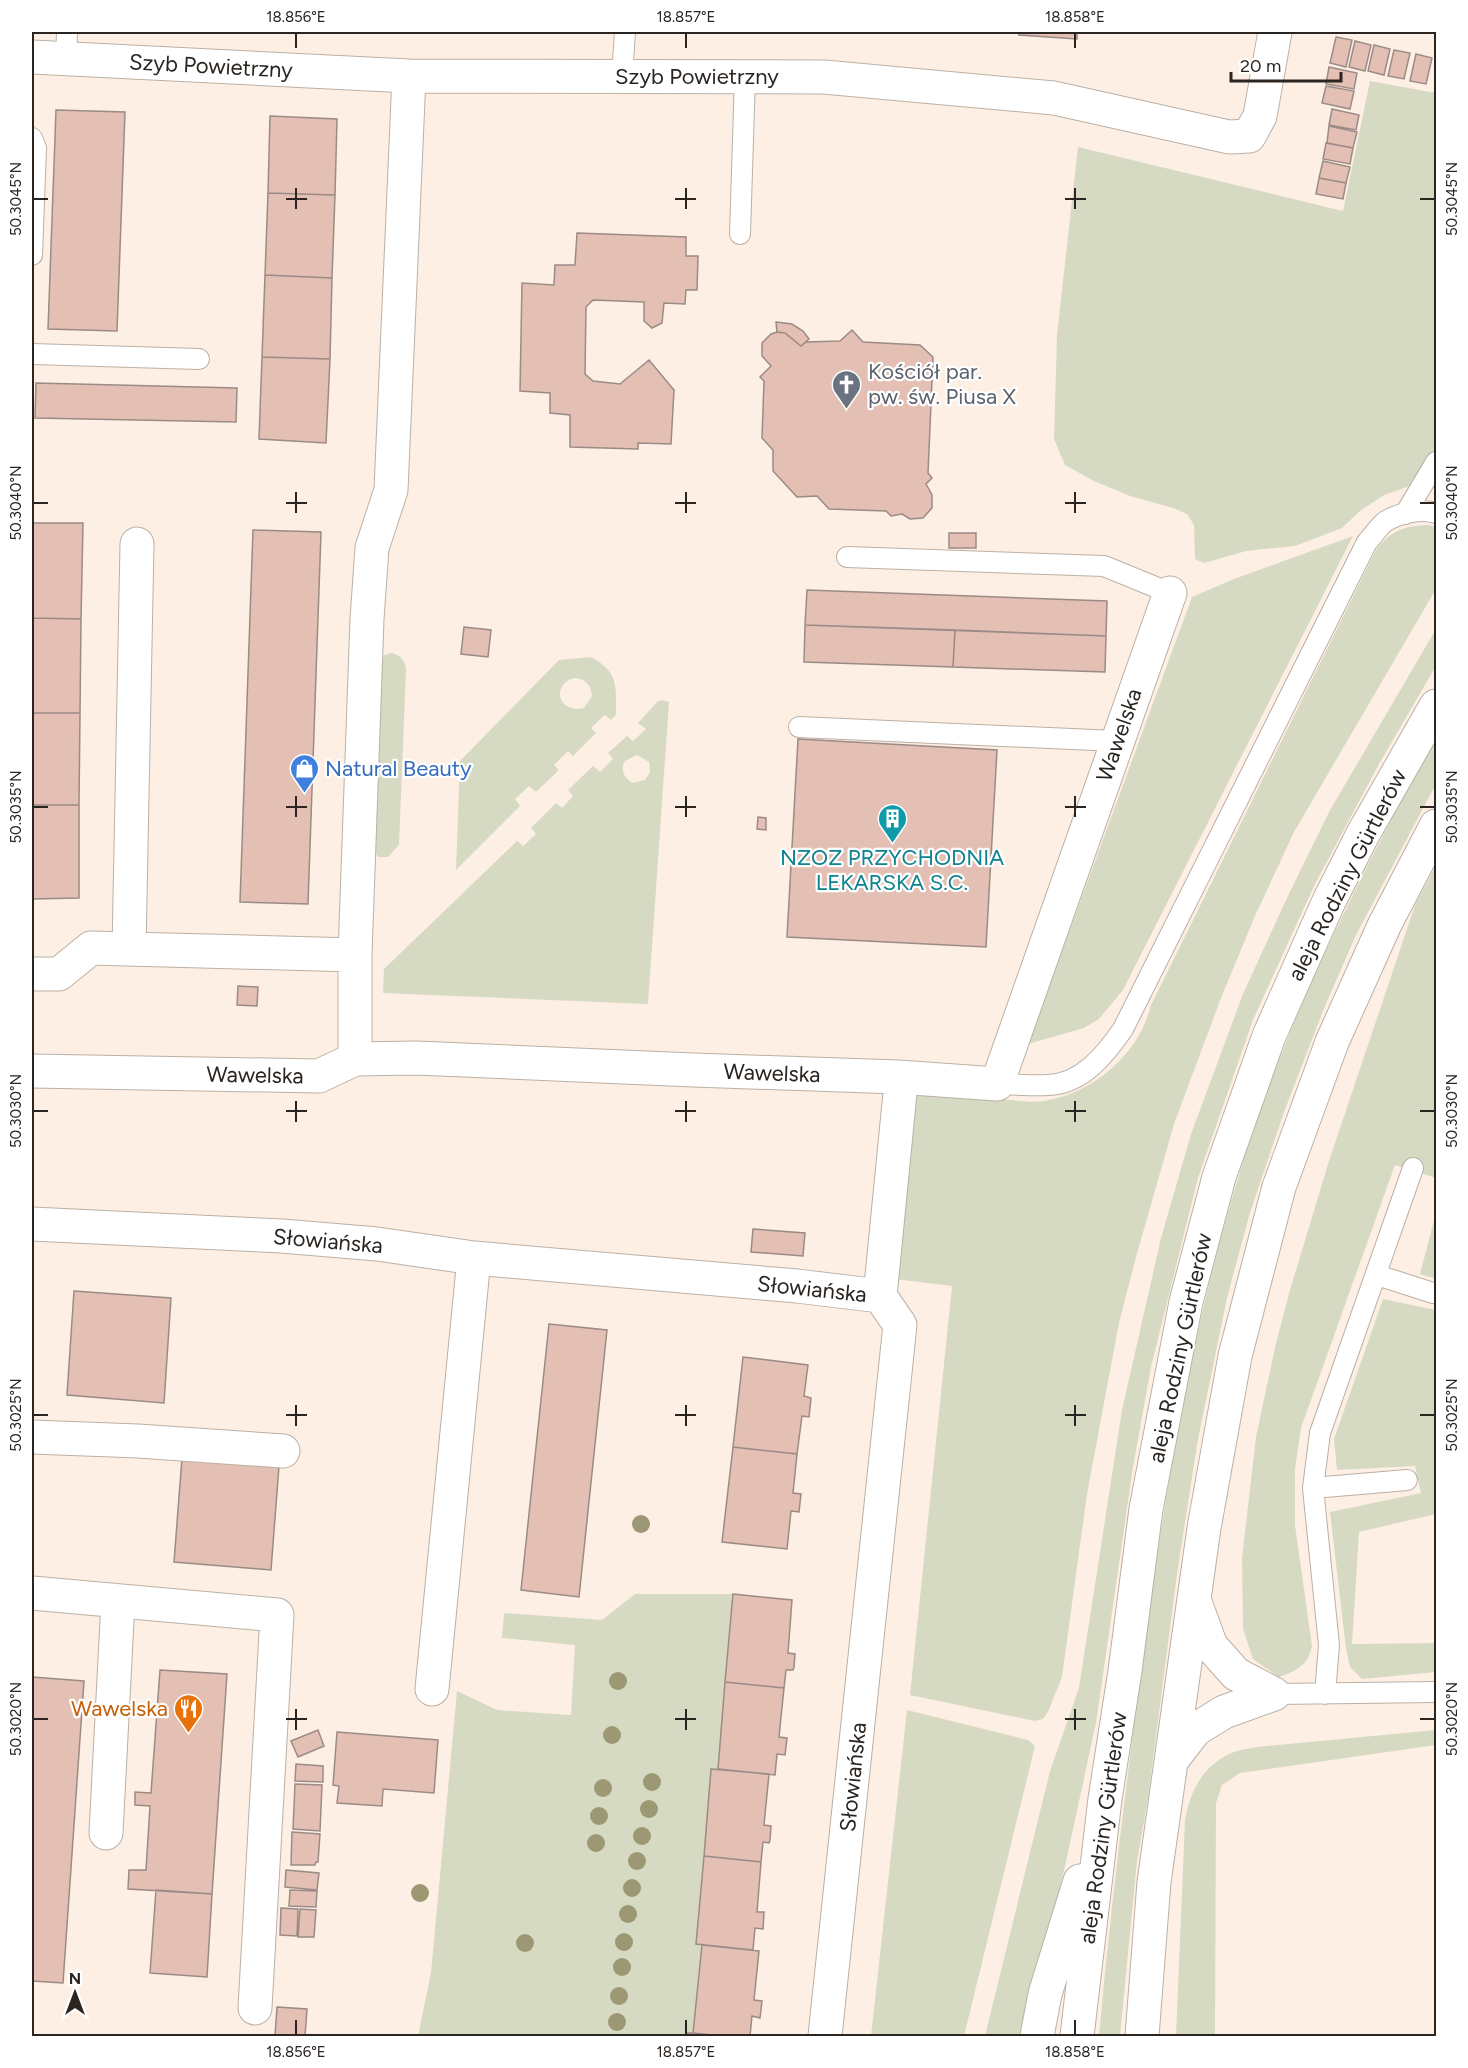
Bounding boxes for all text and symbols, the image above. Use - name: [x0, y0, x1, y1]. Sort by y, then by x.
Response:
- text: 18.856°E: [266, 8, 326, 26]
- text: 18.857°E: [657, 8, 715, 26]
- text: 18.858°E: [1045, 8, 1105, 26]
- scale bar: [1231, 45, 1340, 83]
- street label: Szyb Powietrzny: [129, 48, 294, 84]
- text: 20 m: [1240, 55, 1281, 77]
- street label: Szyb Powietrzny: [615, 63, 779, 90]
- text: 50.3045°N: [7, 162, 25, 236]
- text: 50.3045°N: [1443, 162, 1461, 236]
- place label: Kościół par. pw. św. Piusa X: [868, 358, 1017, 410]
- church icon: Kościół par. pw. św. Piusa X: [831, 368, 863, 410]
- text: 50.3040°N: [7, 465, 25, 541]
- text: 50.3040°N: [1443, 465, 1461, 541]
- street label: Wawelska: [1090, 685, 1148, 785]
- shop icon: Natural Beauty: [288, 752, 320, 794]
- place label: Natural Beauty: [325, 755, 472, 782]
- street label: aleja Rodziny Gürtlerów: [1282, 764, 1412, 985]
- text: 50.3035°N: [7, 770, 25, 844]
- text: 50.3035°N: [1443, 770, 1461, 844]
- building icon: NZOZ PRZYCHODNIA LEKARSKA S.C.: [876, 802, 908, 844]
- place label: NZOZ PRZYCHODNIA LEKARSKA S.C.: [780, 844, 1004, 896]
- street label: Wawelska: [723, 1058, 821, 1088]
- street label: Wawelska: [206, 1061, 304, 1089]
- text: 50.3030°N: [7, 1074, 25, 1148]
- text: 50.3030°N: [1443, 1074, 1461, 1148]
- street label: Słowiańska: [272, 1223, 384, 1259]
- street label: aleja Rodziny Gürtlerów: [1142, 1230, 1218, 1465]
- street label: Słowiańska: [756, 1270, 868, 1308]
- text: 50.3025°N: [7, 1378, 25, 1452]
- text: 50.3025°N: [1443, 1378, 1461, 1452]
- text: 50.3020°N: [7, 1682, 25, 1756]
- text: 50.3020°N: [1443, 1682, 1461, 1756]
- restaurant icon: Wawelska: [173, 1692, 205, 1734]
- place label: Wawelska: [71, 1695, 168, 1722]
- street label: aleja Rodziny Gürtlerów: [1073, 1710, 1133, 1946]
- street label: Słowiańska: [834, 1721, 872, 1833]
- north arrow: [45, 1963, 105, 2023]
- text: N: [69, 1969, 81, 1988]
- text: 18.856°E: [266, 2043, 326, 2061]
- text: 18.857°E: [657, 2043, 715, 2061]
- text: 18.858°E: [1045, 2043, 1105, 2061]

